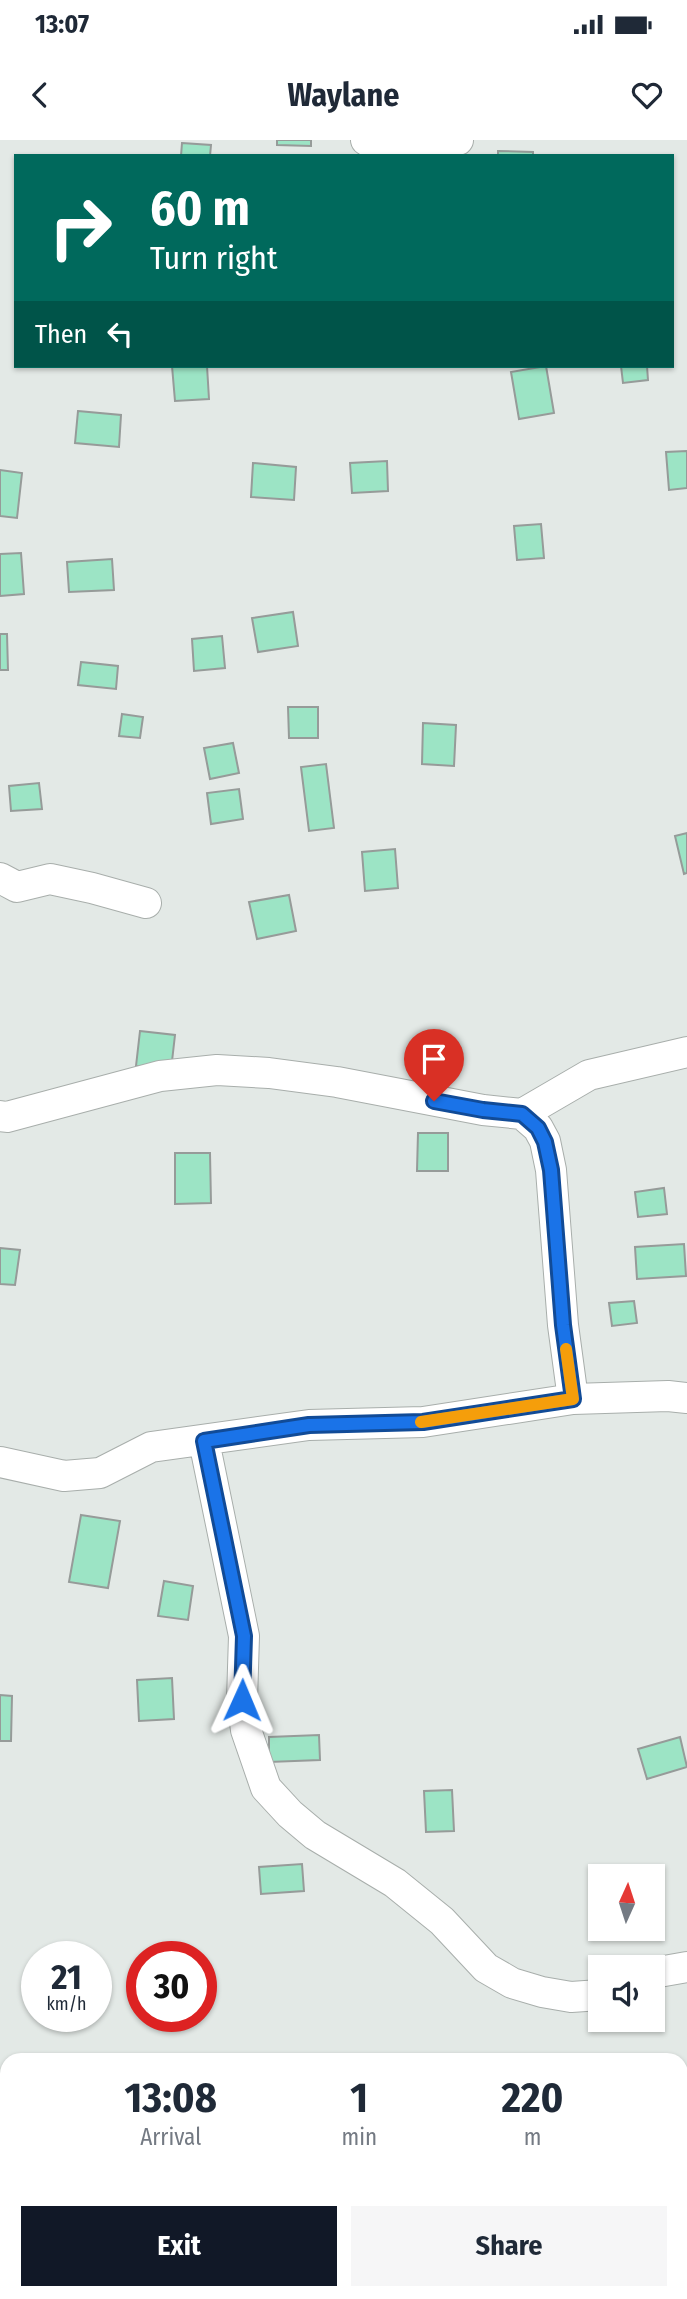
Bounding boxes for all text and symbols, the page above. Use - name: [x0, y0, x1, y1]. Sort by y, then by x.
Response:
- text: 13:07: [35, 9, 89, 40]
- icon: back: [21, 76, 59, 114]
- text: Waylane: [288, 76, 399, 114]
- icon: heart: [628, 76, 666, 114]
- text: 60 m: [150, 179, 250, 238]
- icon: right: [35, 182, 126, 273]
- text: Turn right: [150, 239, 277, 277]
- icon: left: [101, 315, 139, 353]
- text: Then: [35, 319, 87, 350]
- pin: [404, 1029, 464, 1101]
- icon: arrive: [415, 1040, 453, 1078]
- position arrow: [205, 1663, 279, 1737]
- north arrow: [588, 1864, 665, 1941]
- map controls: [588, 1864, 665, 2032]
- speed limit sign: 30: [126, 1941, 217, 2032]
- button: sound: [588, 1955, 665, 2032]
- text: 21: [51, 1956, 82, 1998]
- text: km/h: [46, 1993, 87, 2015]
- text: 13:08: [125, 2073, 217, 2123]
- text: 1: [350, 2073, 368, 2123]
- text: 220: [502, 2073, 563, 2123]
- text: Arrival: [140, 2123, 201, 2151]
- text: min: [341, 2123, 377, 2151]
- text: m: [524, 2123, 541, 2151]
- button: Exit: [21, 2206, 337, 2286]
- button: Share: [351, 2206, 667, 2286]

